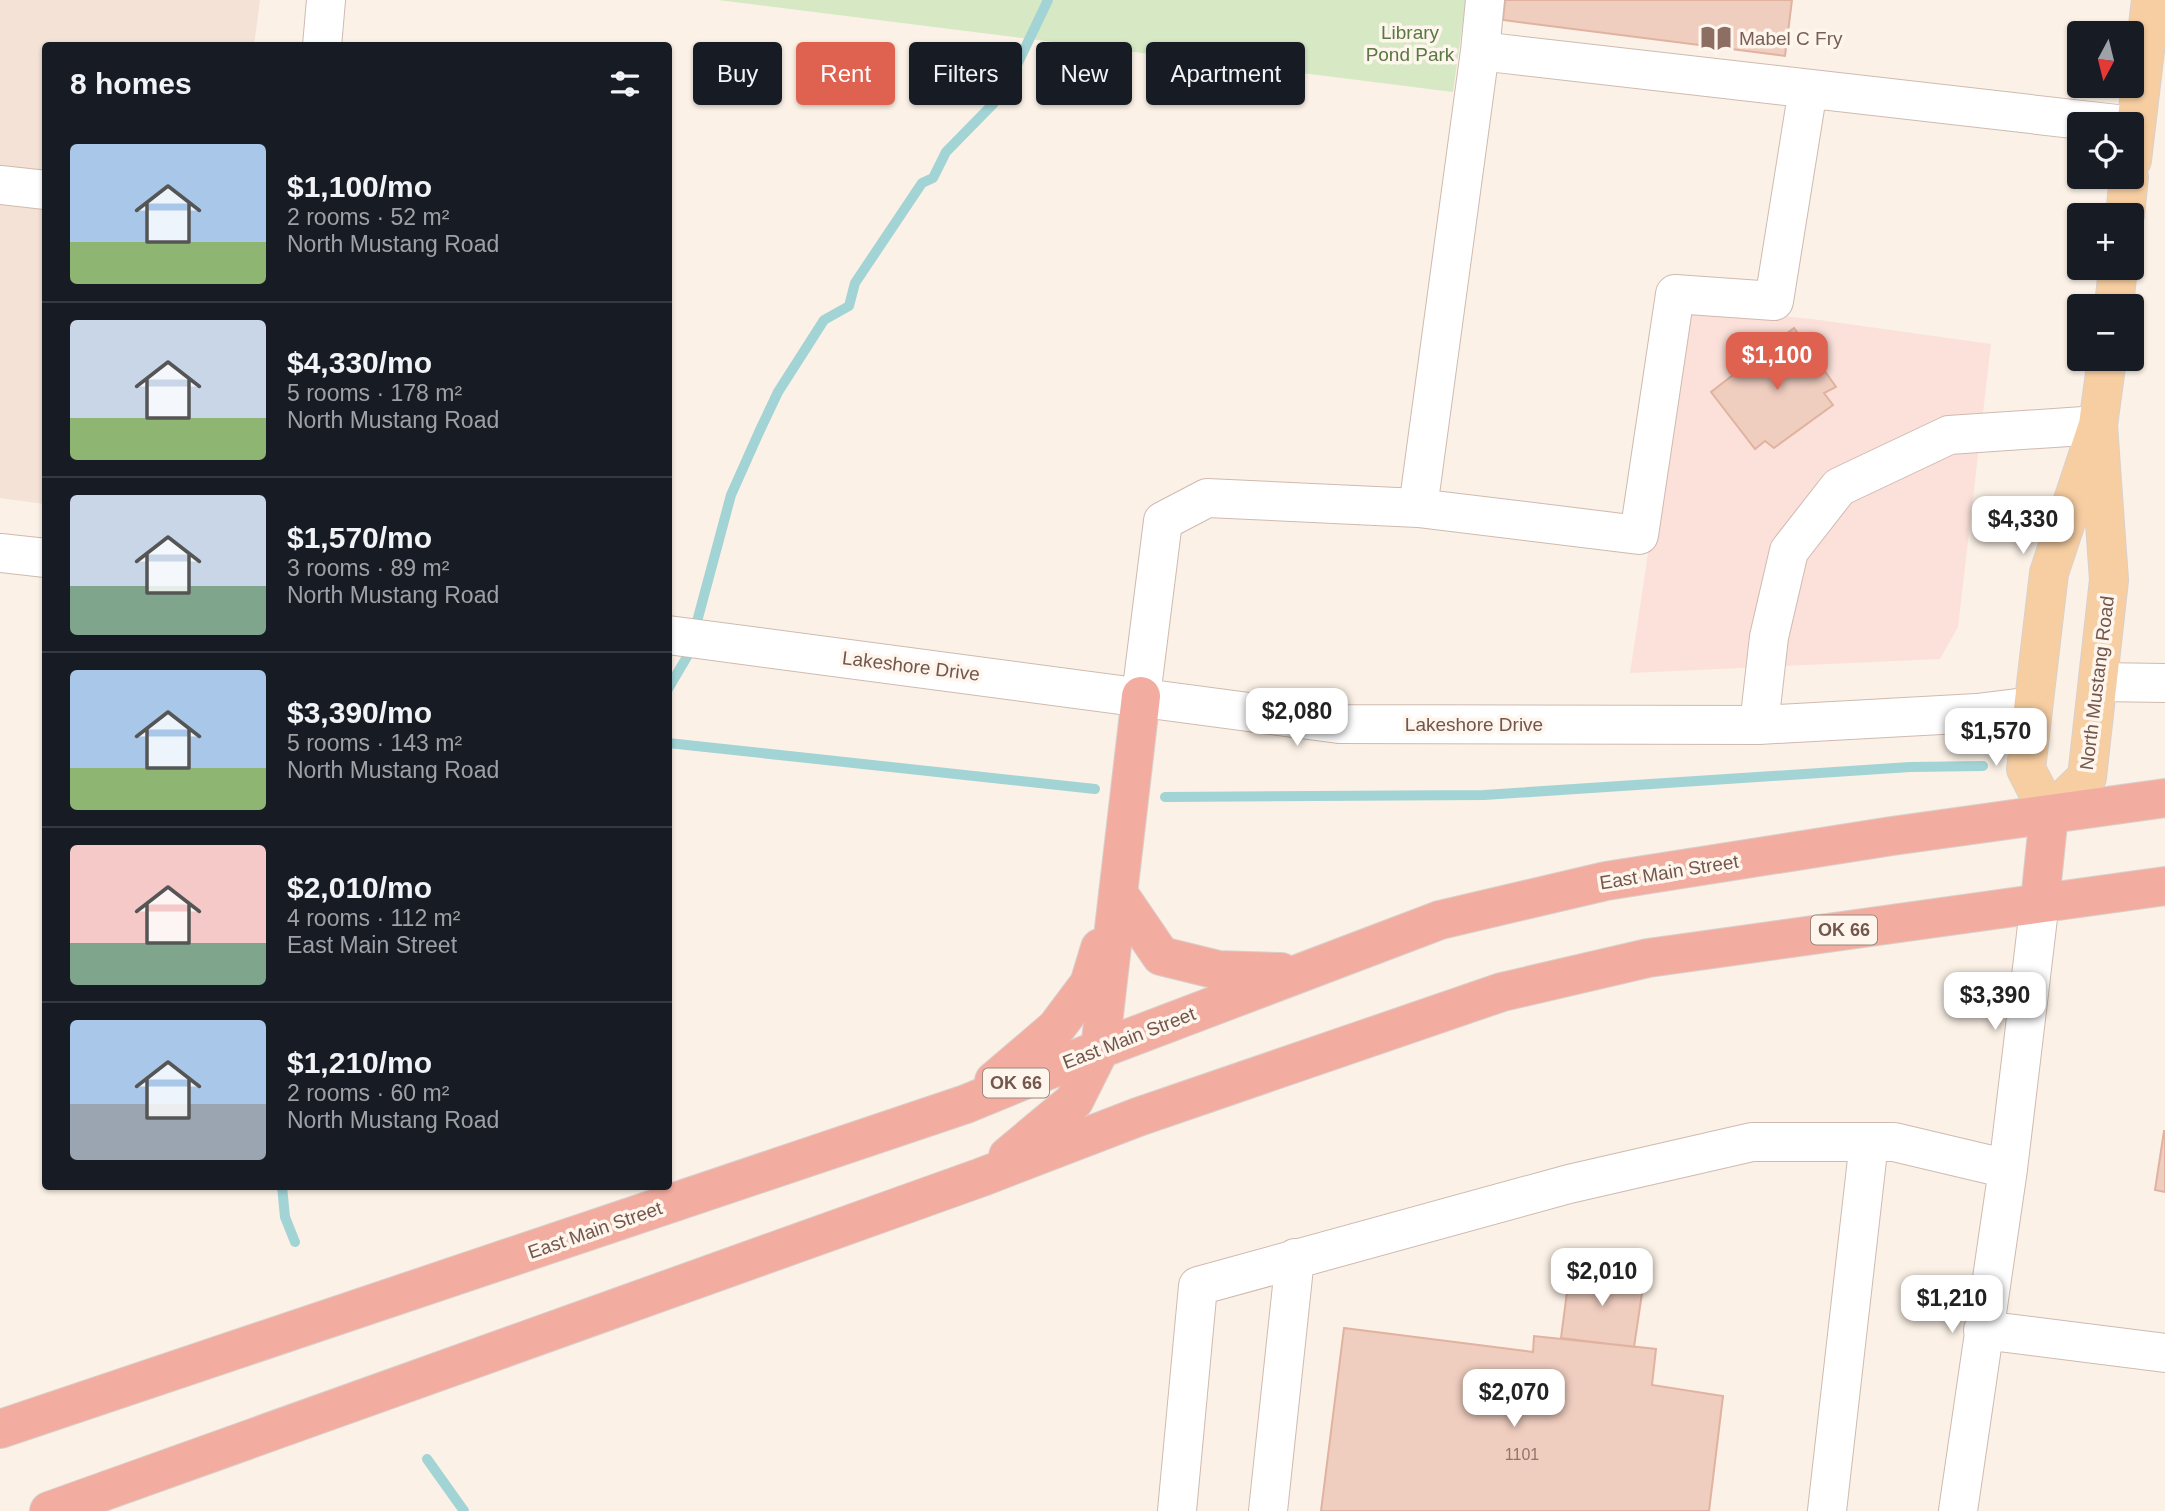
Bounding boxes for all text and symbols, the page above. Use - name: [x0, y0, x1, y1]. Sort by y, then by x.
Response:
- library icon: Mabel C Fry: [1699, 21, 1733, 55]
- north arrow: [2067, 21, 2144, 98]
- map controls: [2067, 21, 2144, 371]
- park label: Library Pond Park: [1366, 22, 1455, 65]
- place label: Mabel C Fry: [1739, 28, 1843, 49]
- chip: Buy: [693, 42, 782, 105]
- chip: Rent: [796, 42, 895, 105]
- chip: Filters: [909, 42, 1022, 105]
- chip: New: [1036, 42, 1132, 105]
- chip: Apartment: [1146, 42, 1305, 105]
- icon: filters: [606, 65, 644, 103]
- text: 8 homes: [70, 67, 192, 100]
- button: locate: [2067, 112, 2144, 189]
- text: $1,100/mo: [287, 170, 432, 203]
- icon: home: [126, 172, 210, 256]
- button: +: [2067, 203, 2144, 280]
- text: 2 rooms · 52 m²: [287, 204, 449, 230]
- text: North Mustang Road: [287, 231, 499, 257]
- button: −: [2067, 294, 2144, 371]
- pin: $1,100: [1720, 332, 1834, 392]
- text: $1,100: [1742, 342, 1812, 368]
- text: $4,330/mo: [287, 346, 432, 379]
- icon: home: [126, 348, 210, 432]
- text: 5 rooms · 178 m²: [287, 380, 462, 406]
- text: North Mustang Road: [287, 407, 499, 433]
- pin: $4,330: [1966, 496, 2080, 556]
- text: $4,330: [1988, 506, 2058, 532]
- text: $1,570/mo: [287, 521, 432, 554]
- icon: home: [126, 523, 210, 607]
- text: 3 rooms · 89 m²: [287, 555, 449, 581]
- text: North Mustang Road: [287, 582, 499, 608]
- street label: North Mustang Road: [2076, 595, 2118, 771]
- street label: Lakeshore Drive: [841, 647, 981, 685]
- pin: $2,080: [1240, 688, 1354, 748]
- text: $3,390/mo: [287, 696, 432, 729]
- icon: home: [126, 698, 210, 782]
- text: $2,080: [1262, 698, 1332, 724]
- pin: $1,570: [1939, 708, 2053, 768]
- street label: Lakeshore Drive: [1405, 714, 1543, 735]
- text: $1,570: [1961, 718, 2031, 744]
- text: 5 rooms · 143 m²: [287, 730, 462, 756]
- text: North Mustang Road: [287, 757, 499, 783]
- street label: East Main Street: [1598, 851, 1741, 893]
- text: $2,010/mo: [287, 871, 432, 904]
- icon: home: [126, 873, 210, 957]
- text: 4 rooms · 112 m²: [287, 905, 460, 931]
- road number: OK 66: [1811, 916, 1877, 945]
- text: East Main Street: [287, 932, 457, 958]
- pin: $3,390: [1938, 972, 2052, 1032]
- text: $3,390: [1960, 982, 2030, 1008]
- street label: East Main Street: [1060, 1003, 1199, 1073]
- text: $1,210/mo: [287, 1046, 432, 1079]
- icon: home: [126, 1048, 210, 1132]
- road number: OK 66: [983, 1068, 1049, 1098]
- text: 2 rooms · 60 m²: [287, 1080, 449, 1106]
- text: North Mustang Road: [287, 1107, 499, 1133]
- street label: East Main Street: [525, 1197, 665, 1263]
- pin: $2,010: [1545, 1248, 1659, 1308]
- text: $2,010: [1567, 1258, 1637, 1284]
- pin: $1,210: [1895, 1276, 2009, 1335]
- text: $1,210: [1917, 1285, 1987, 1311]
- pin: $2,070: [1457, 1370, 1571, 1429]
- text: $2,070: [1479, 1379, 1549, 1405]
- house number: 1101: [1505, 1446, 1539, 1463]

